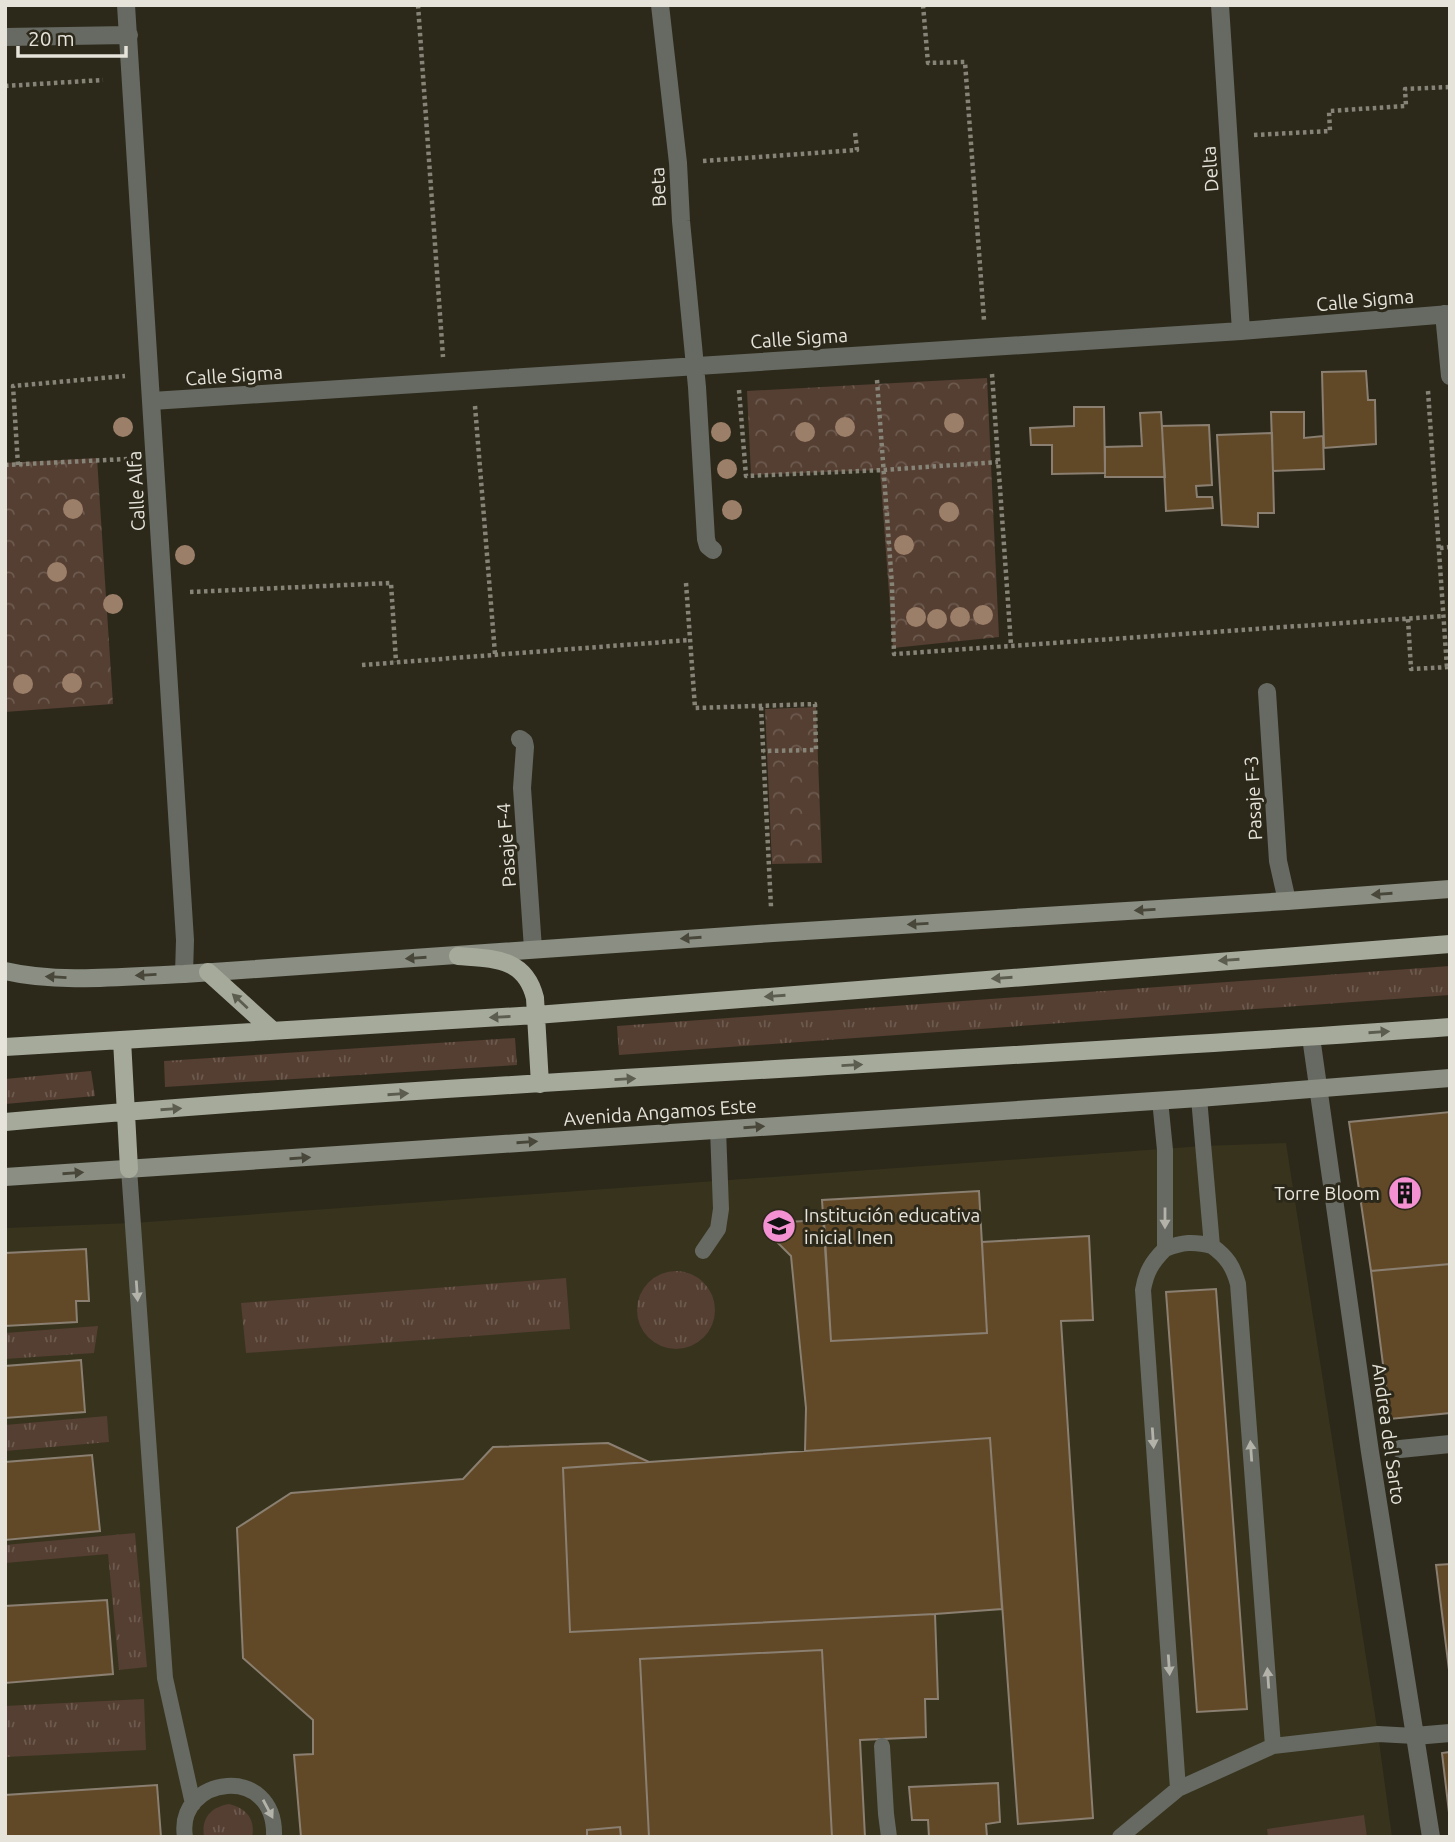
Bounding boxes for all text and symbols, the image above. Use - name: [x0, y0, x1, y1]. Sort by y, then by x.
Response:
- scale bar: [18, 14, 126, 58]
- text: 20 m: [28, 26, 75, 50]
- street label: Delta: [1197, 145, 1223, 193]
- street label: Beta: [646, 167, 670, 207]
- street label: Calle Sigma: [1315, 285, 1415, 315]
- street label: Calle Sigma: [749, 324, 849, 352]
- street label: Calle Sigma: [184, 361, 284, 389]
- street label: Calle Alfa: [123, 450, 149, 532]
- street label: Pasaje F-3: [1240, 755, 1266, 841]
- street label: Pasaje F-4: [492, 802, 520, 888]
- one-way arrow: [1370, 889, 1392, 900]
- one-way arrow: [1134, 905, 1156, 916]
- one-way arrow: [907, 918, 929, 929]
- one-way arrow: [680, 933, 702, 944]
- one-way arrow: [404, 953, 426, 964]
- one-way arrow: [1218, 955, 1240, 966]
- one-way arrow: [134, 970, 156, 981]
- one-way arrow: [45, 971, 67, 982]
- one-way arrow: [991, 973, 1013, 984]
- one-way arrow: [764, 991, 786, 1002]
- one-way arrow: [231, 993, 249, 1009]
- one-way arrow: [488, 1012, 510, 1023]
- one-way arrow: [1368, 1026, 1390, 1037]
- one-way arrow: [841, 1059, 863, 1070]
- one-way arrow: [614, 1073, 636, 1084]
- one-way arrow: [387, 1088, 409, 1099]
- street label: Avenida Angamos Este: [563, 1094, 757, 1130]
- one-way arrow: [160, 1103, 182, 1114]
- one-way arrow: [744, 1121, 766, 1132]
- one-way arrow: [517, 1136, 539, 1147]
- one-way arrow: [290, 1152, 312, 1163]
- one-way arrow: [63, 1167, 85, 1178]
- building icon: Torre Bloom: [1386, 1174, 1424, 1212]
- place label: Torre Bloom: [1274, 1182, 1380, 1204]
- place label: Institución educativa inicial Inen: [804, 1204, 980, 1248]
- school or university icon: Institución educativa inicial Inen: [760, 1207, 798, 1245]
- one-way arrow: [1159, 1207, 1171, 1229]
- one-way arrow: [132, 1280, 143, 1302]
- street label: Andrea del Sarto: [1368, 1362, 1410, 1506]
- one-way arrow: [1148, 1427, 1159, 1449]
- one-way arrow: [1245, 1440, 1256, 1462]
- one-way arrow: [1164, 1654, 1175, 1676]
- one-way arrow: [1262, 1667, 1273, 1689]
- one-way arrow: [262, 1799, 273, 1819]

